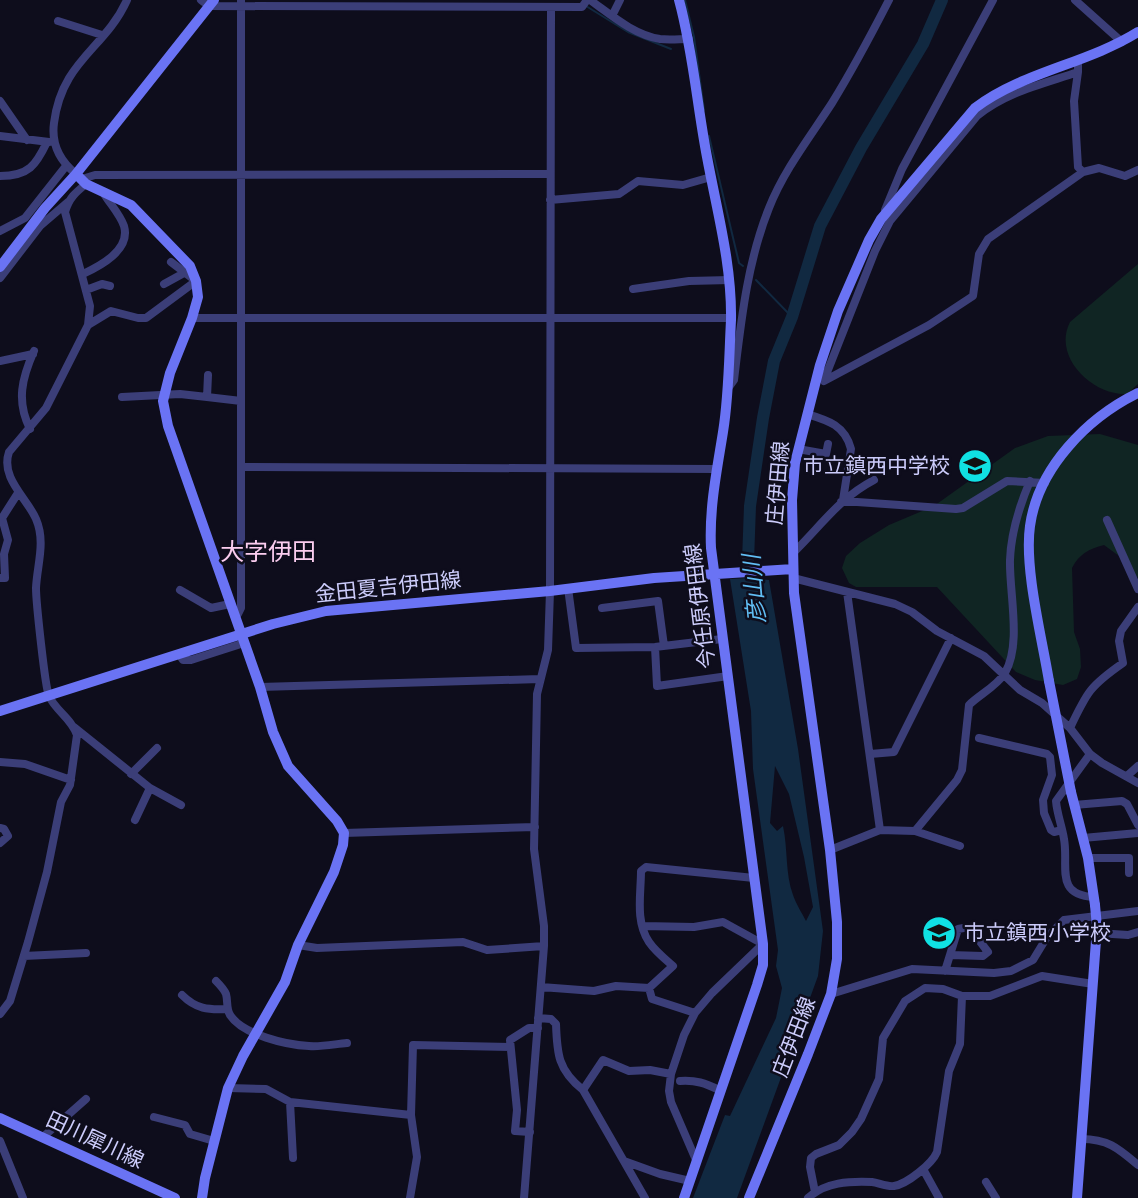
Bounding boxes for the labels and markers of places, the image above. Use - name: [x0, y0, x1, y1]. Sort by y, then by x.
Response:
- school or university icon: 市立鎮西中学校: [956, 447, 994, 485]
- place label: 市立鎮西中学校: [803, 451, 950, 479]
- school or university icon: 市立鎮西小学校: [920, 914, 958, 952]
- place label: 市立鎮西小学校: [964, 918, 1111, 946]

